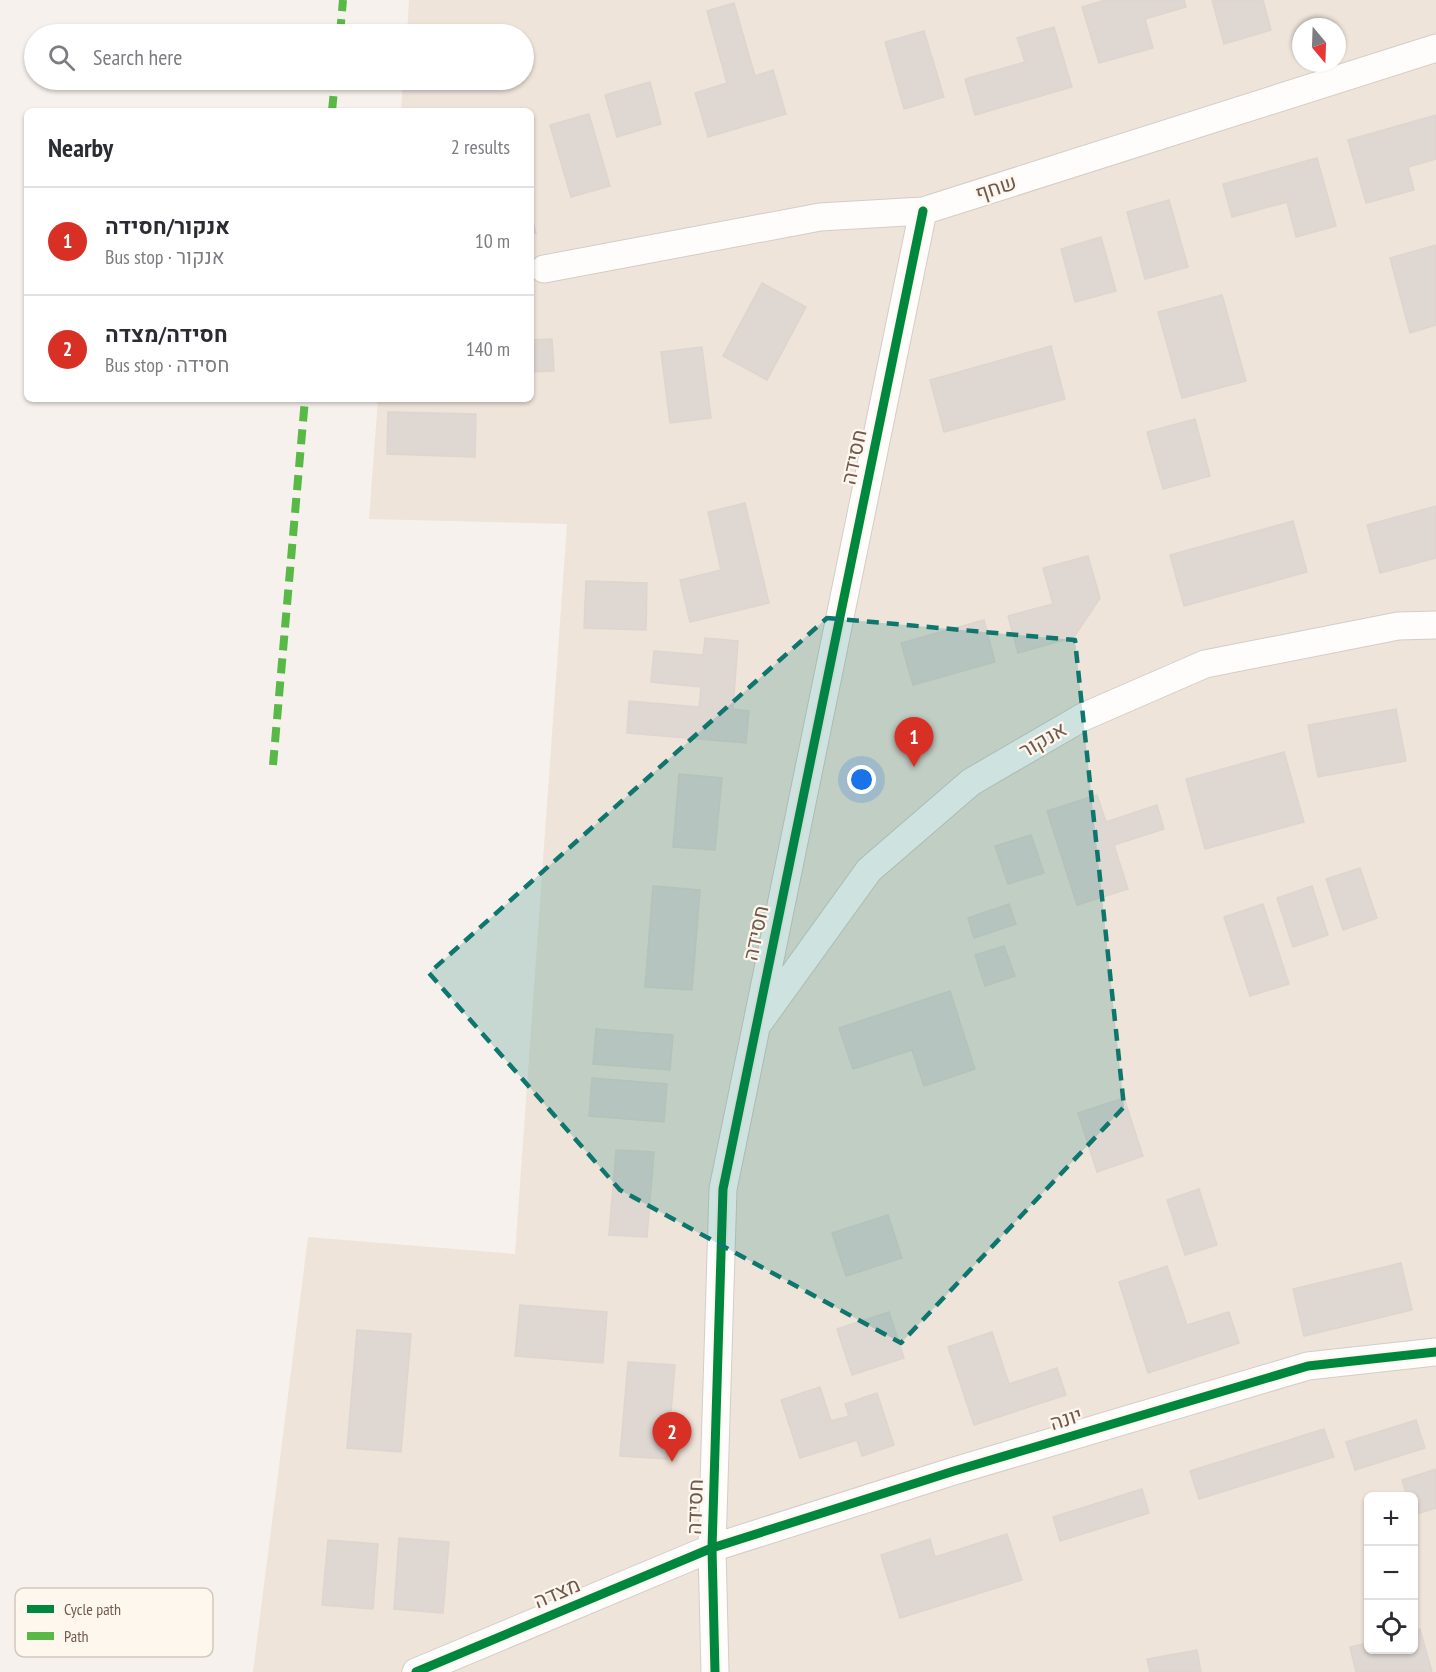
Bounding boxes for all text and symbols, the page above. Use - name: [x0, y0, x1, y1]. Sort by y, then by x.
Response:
- north arrow: [1292, 18, 1346, 72]
- search box: [24, 24, 534, 90]
- icon: search: [45, 41, 78, 74]
- text: Search here: [93, 43, 182, 71]
- text: Nearby: [48, 131, 113, 164]
- text: 2 results: [451, 134, 510, 160]
- street label: שחף: [972, 168, 1020, 207]
- text: אנקור/חסידה: [105, 212, 230, 240]
- text: 1: [63, 228, 72, 254]
- text: 10 m: [475, 228, 510, 254]
- text: Bus stop · אנקור: [105, 244, 225, 270]
- text: חסידה/מצדה: [105, 320, 228, 348]
- text: 2: [63, 336, 72, 362]
- text: 140 m: [466, 336, 510, 362]
- text: Bus stop · חסידה: [105, 352, 229, 378]
- street label: חסידה: [835, 427, 873, 487]
- street label: אנקור: [1014, 715, 1071, 764]
- pin: 1: [894, 718, 934, 767]
- your location: [847, 765, 876, 794]
- street label: חסידה: [737, 903, 775, 963]
- street label: יונה: [1046, 1401, 1085, 1436]
- pin: 2: [652, 1412, 692, 1462]
- street label: חסידה: [680, 1479, 709, 1535]
- map controls: [1364, 1492, 1418, 1654]
- button: +: [1364, 1492, 1418, 1546]
- button: −: [1364, 1546, 1418, 1600]
- street label: מצדה: [529, 1571, 584, 1614]
- legend: [15, 1588, 213, 1657]
- text: Cycle path: [64, 1599, 121, 1619]
- button: locate: [1364, 1600, 1418, 1654]
- text: Path: [64, 1626, 89, 1646]

